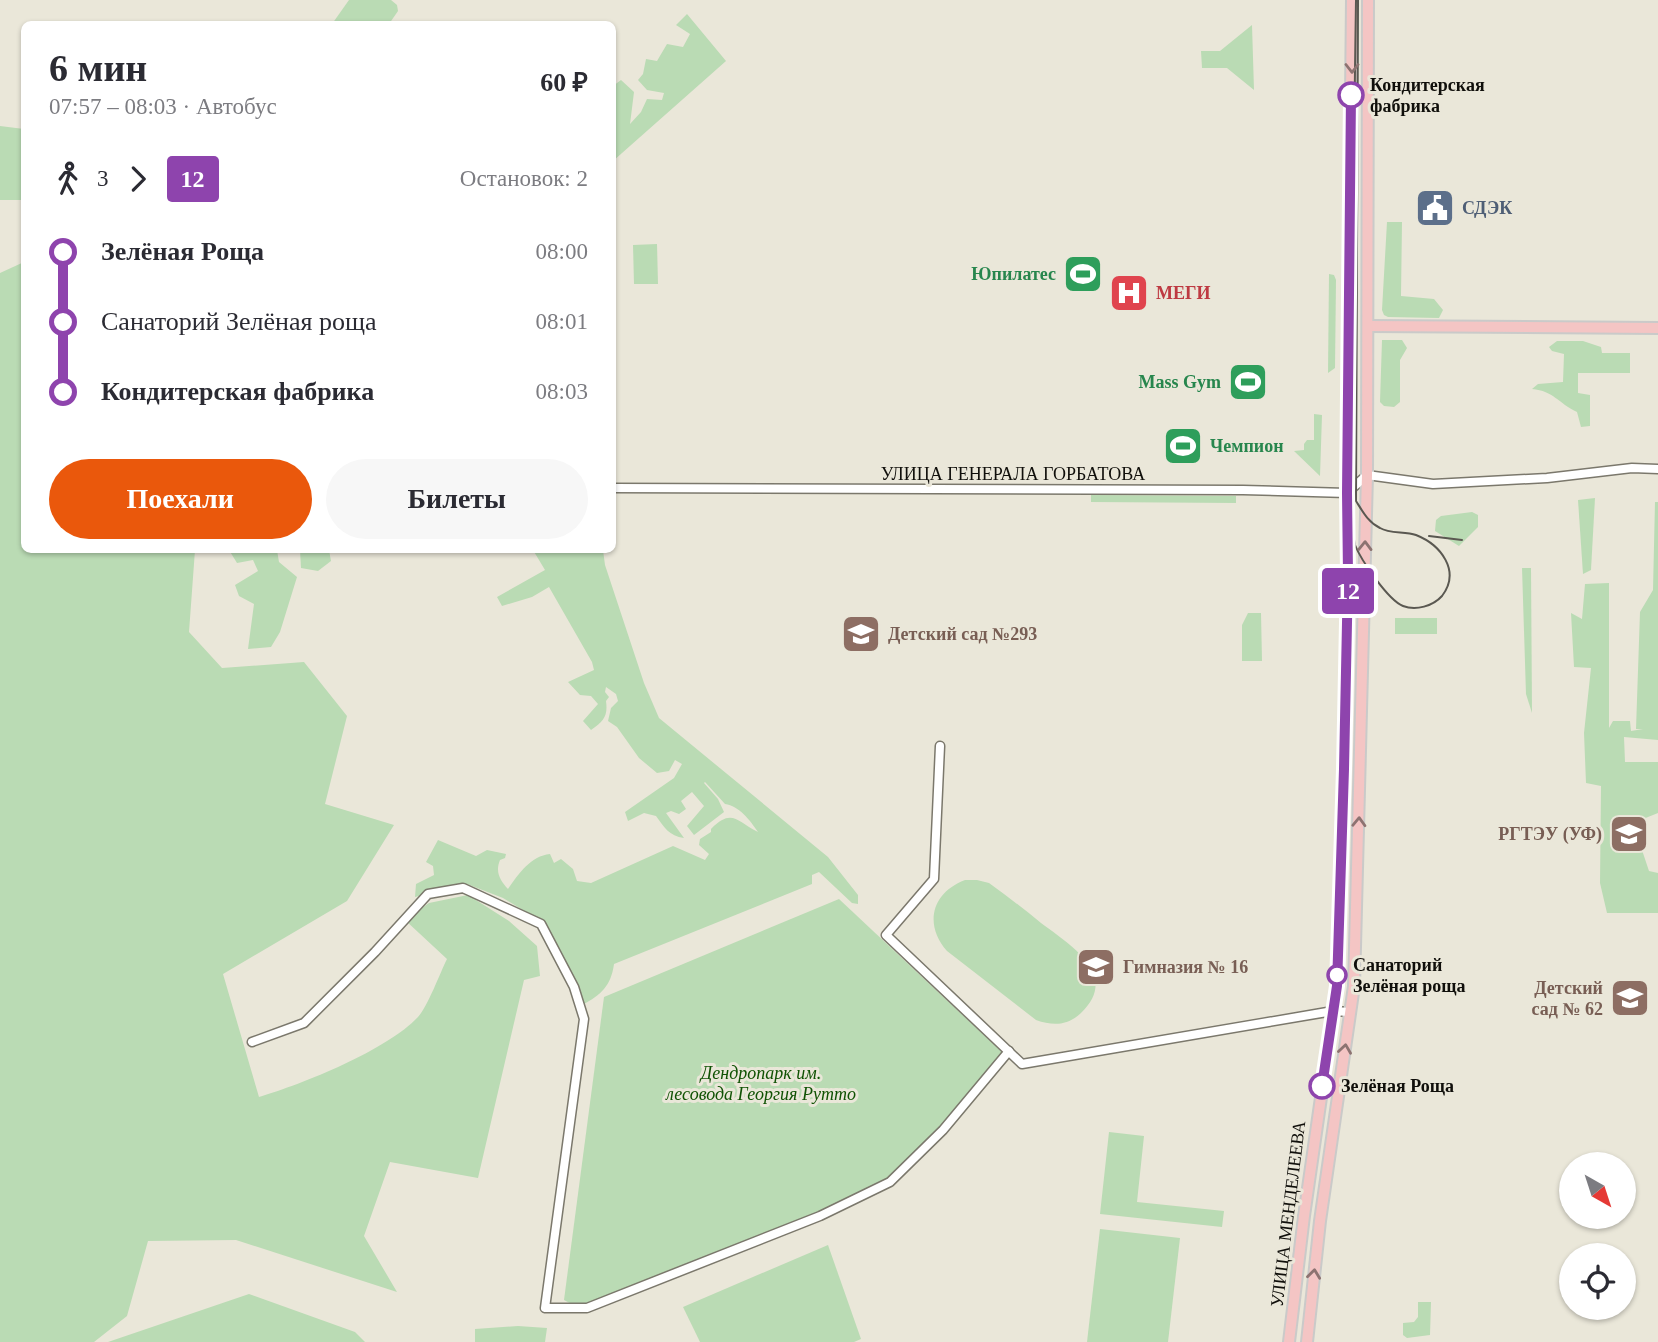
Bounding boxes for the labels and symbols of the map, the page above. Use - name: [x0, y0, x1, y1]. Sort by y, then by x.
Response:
- one-way arrow: [1344, 63, 1359, 74]
- place label: Кондитерская фабрика: [1370, 75, 1485, 116]
- marker: Кондитерская фабрика: [1338, 82, 1364, 108]
- public building icon: СДЭК: [1414, 187, 1456, 229]
- place label: СДЭК: [1462, 198, 1512, 218]
- sports icon: Юпилатес: [1062, 253, 1104, 295]
- place label: Юпилатес: [971, 264, 1056, 284]
- hospital icon: МЕГИ: [1108, 272, 1150, 314]
- place label: МЕГИ: [1156, 283, 1210, 303]
- sports icon: Mass Gym: [1227, 361, 1269, 403]
- place label: Mass Gym: [1139, 372, 1221, 392]
- sports icon: Чемпион: [1162, 425, 1204, 467]
- place label: Чемпион: [1210, 436, 1284, 456]
- street label: УЛИЦА ГЕНЕРАЛА ГОРБАТОВА: [881, 464, 1145, 484]
- one-way arrow: [1357, 540, 1373, 550]
- line badge: 12: [1316, 568, 1380, 614]
- school or university icon: Детский сад №293: [840, 613, 882, 655]
- place label: Детский сад №293: [888, 624, 1037, 644]
- school or university icon: РГТЭУ (УФ): [1608, 813, 1650, 855]
- one-way arrow: [1352, 816, 1367, 827]
- place label: РГТЭУ (УФ): [1498, 824, 1602, 845]
- school or university icon: Гимназия № 16: [1075, 946, 1117, 988]
- place label: Санаторий Зелёная роща: [1353, 955, 1465, 996]
- place label: Гимназия № 16: [1123, 957, 1248, 977]
- marker: Санаторий Зелёная роща: [1327, 965, 1347, 985]
- school or university icon: Детский сад № 62: [1609, 977, 1651, 1019]
- place label: Детский сад № 62: [1532, 978, 1603, 1019]
- one-way arrow: [1337, 1043, 1352, 1055]
- park label: Дендропарк им. лесовода Георгия Рутто: [665, 1063, 856, 1104]
- marker: Зелёная Роща: [1309, 1073, 1335, 1099]
- place label: Зелёная Роща: [1341, 1076, 1454, 1096]
- street label: УЛИЦА МЕНДЕЛЕЕВА: [1267, 1120, 1309, 1308]
- north arrow: [1559, 1152, 1636, 1228]
- one-way arrow: [1307, 1268, 1322, 1280]

